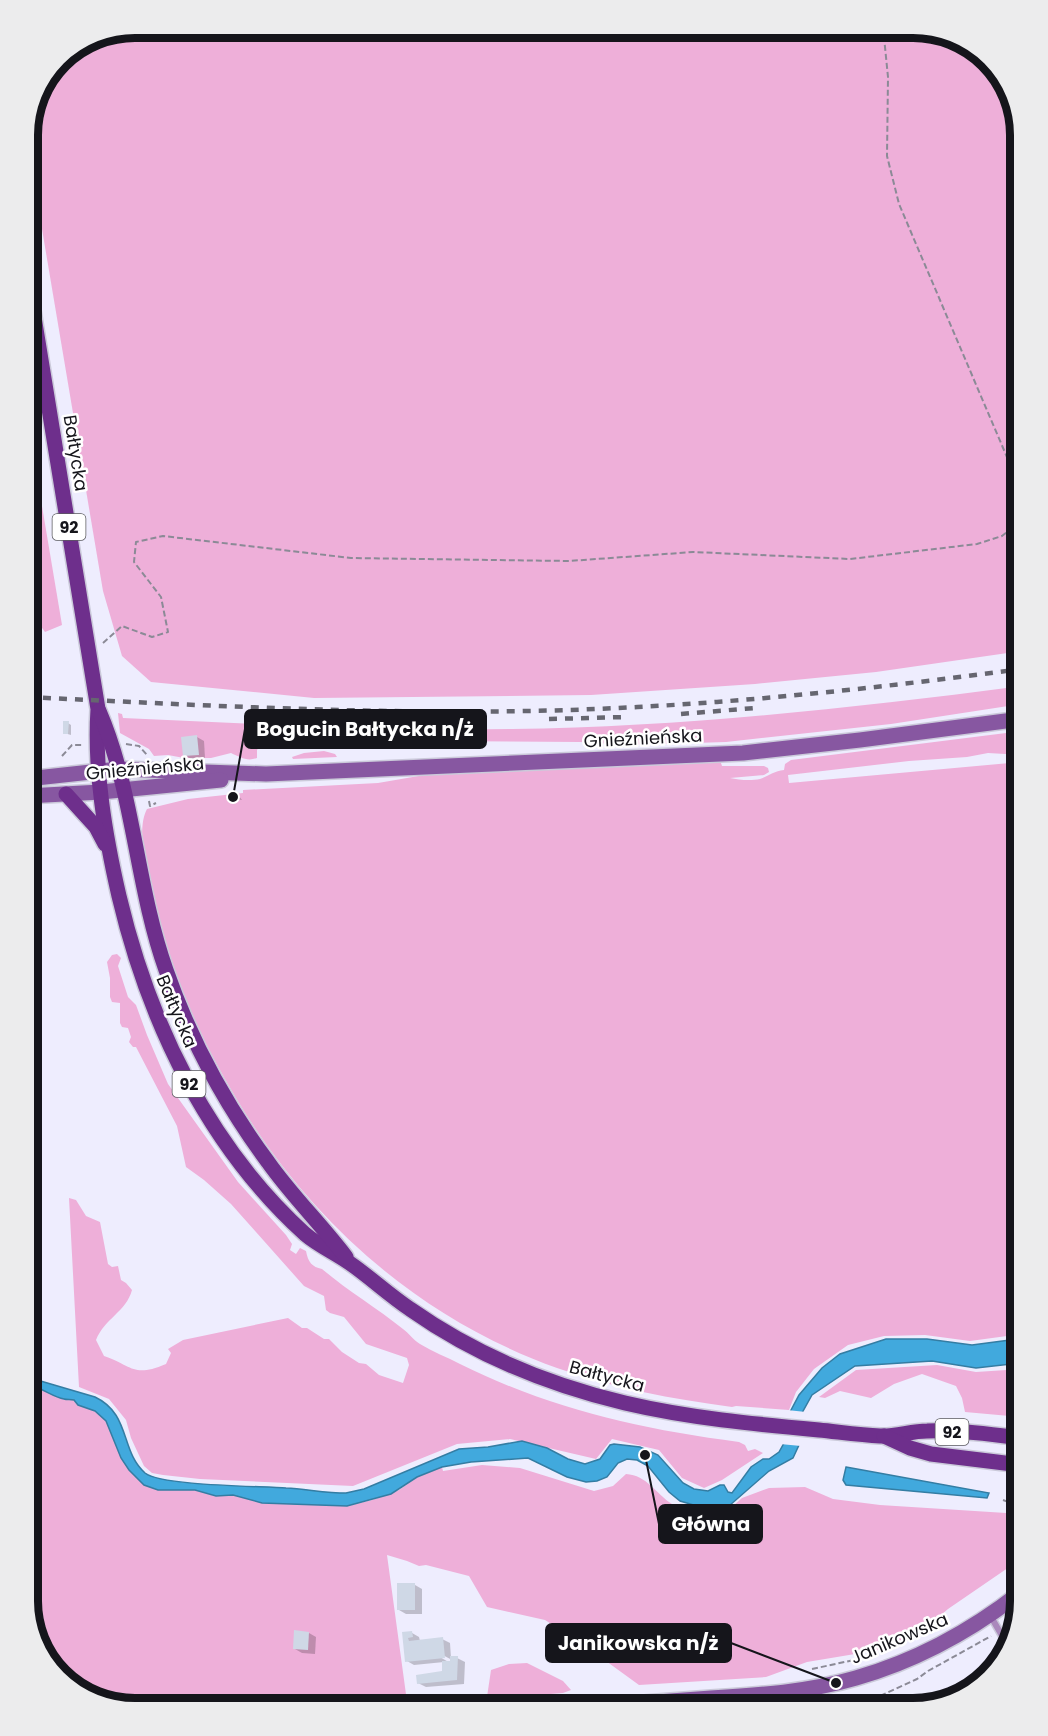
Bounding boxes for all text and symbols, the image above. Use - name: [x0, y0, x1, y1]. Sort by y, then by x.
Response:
- street label: Bałtycka: [58, 413, 94, 493]
- road number: 92: [52, 514, 86, 540]
- callout: Bogucin Bałtycka n/ż: [245, 710, 486, 748]
- text: Bogucin Bałtycka n/ż: [256, 715, 474, 743]
- street label: Gnieźnieńska: [583, 722, 703, 754]
- street label: Gnieźnieńska: [85, 750, 205, 786]
- street label: Bałtycka: [150, 971, 204, 1051]
- road number: 92: [172, 1071, 206, 1097]
- street label: Bałtycka: [567, 1354, 647, 1398]
- road number: 92: [936, 1419, 968, 1445]
- callout: Główna: [659, 1505, 762, 1543]
- text: Główna: [672, 1510, 750, 1538]
- street label: Janikowska: [846, 1606, 952, 1670]
- callout: Janikowska n/ż: [546, 1624, 731, 1662]
- text: Janikowska n/ż: [558, 1629, 718, 1657]

